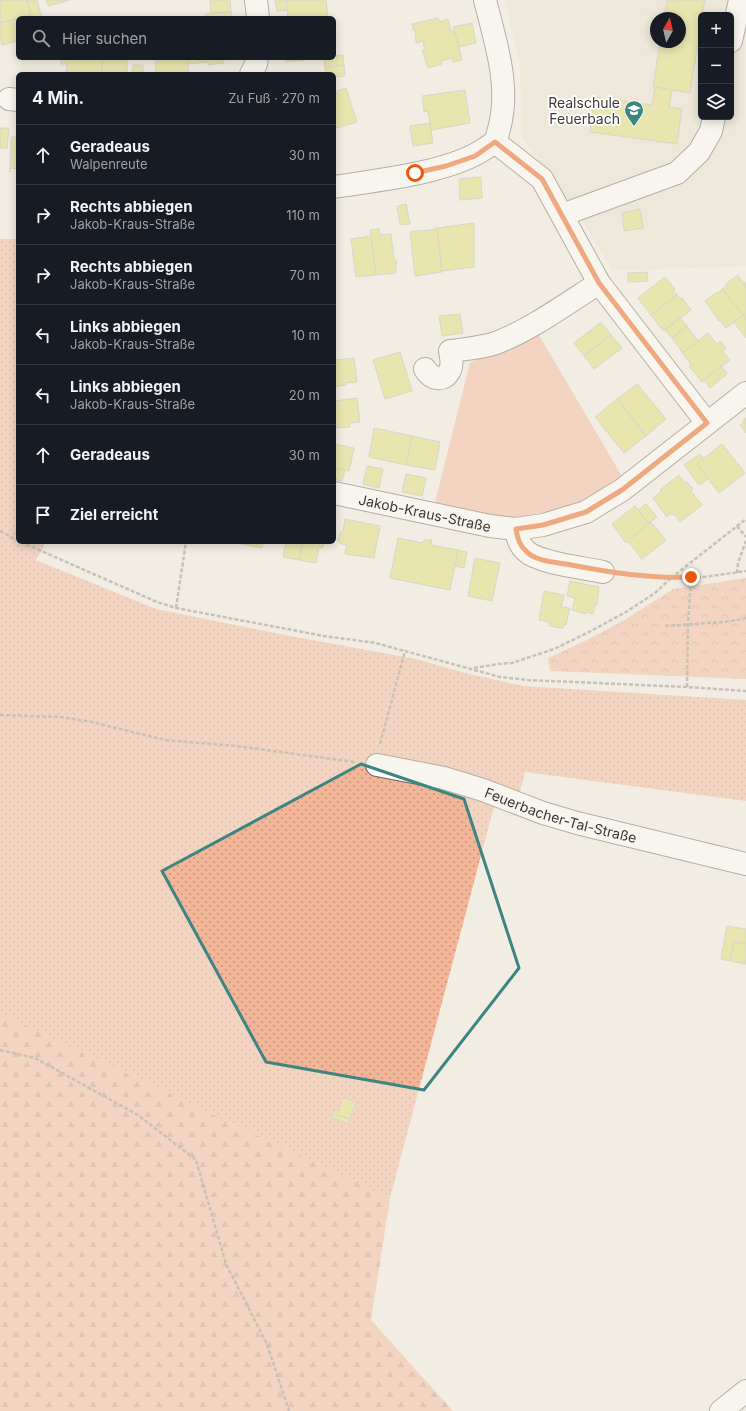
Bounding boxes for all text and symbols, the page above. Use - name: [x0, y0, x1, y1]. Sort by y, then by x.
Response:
- north arrow: [650, 12, 686, 48]
- map controls: [698, 12, 734, 120]
- button: +: [698, 12, 734, 48]
- search box: [16, 16, 336, 60]
- icon: search: [30, 27, 52, 49]
- text: Hier suchen: [62, 29, 147, 48]
- button: −: [698, 48, 734, 84]
- button: layers: [698, 84, 734, 120]
- text: 4 Min.: [32, 88, 84, 108]
- text: Zu Fuß · 270 m: [228, 90, 320, 106]
- place label: Realschule Feuerbach: [548, 94, 620, 127]
- school or university icon: Realschule Feuerbach: [623, 99, 645, 127]
- text: Geradeaus: [70, 137, 150, 156]
- icon: ahead: [32, 144, 54, 166]
- text: 30 m: [289, 147, 320, 163]
- text: Walpenreute: [70, 156, 147, 172]
- route start: [406, 164, 424, 182]
- text: Rechts abbiegen: [70, 197, 192, 216]
- icon: right: [32, 204, 54, 226]
- text: 110 m: [286, 207, 320, 223]
- text: Jakob-Kraus-Straße: [70, 216, 195, 232]
- text: Rechts abbiegen: [70, 257, 192, 276]
- icon: right: [32, 264, 54, 286]
- text: 70 m: [290, 267, 320, 283]
- text: Jakob-Kraus-Straße: [70, 276, 195, 292]
- text: Links abbiegen: [70, 317, 181, 336]
- icon: left: [32, 324, 54, 346]
- text: 10 m: [291, 327, 320, 343]
- text: Jakob-Kraus-Straße: [70, 336, 195, 352]
- text: Links abbiegen: [70, 377, 181, 396]
- icon: left: [32, 384, 54, 406]
- text: 20 m: [289, 387, 320, 403]
- text: Jakob-Kraus-Straße: [70, 396, 195, 412]
- icon: ahead: [32, 444, 54, 466]
- text: Geradeaus: [70, 445, 150, 464]
- text: 30 m: [289, 447, 320, 463]
- street label: Jakob-Kraus-Straße: [357, 490, 493, 535]
- icon: arrive: [32, 504, 54, 526]
- text: Ziel erreicht: [70, 505, 158, 524]
- route end: [682, 568, 700, 586]
- street label: Feuerbacher-Tal-Straße: [483, 783, 639, 846]

